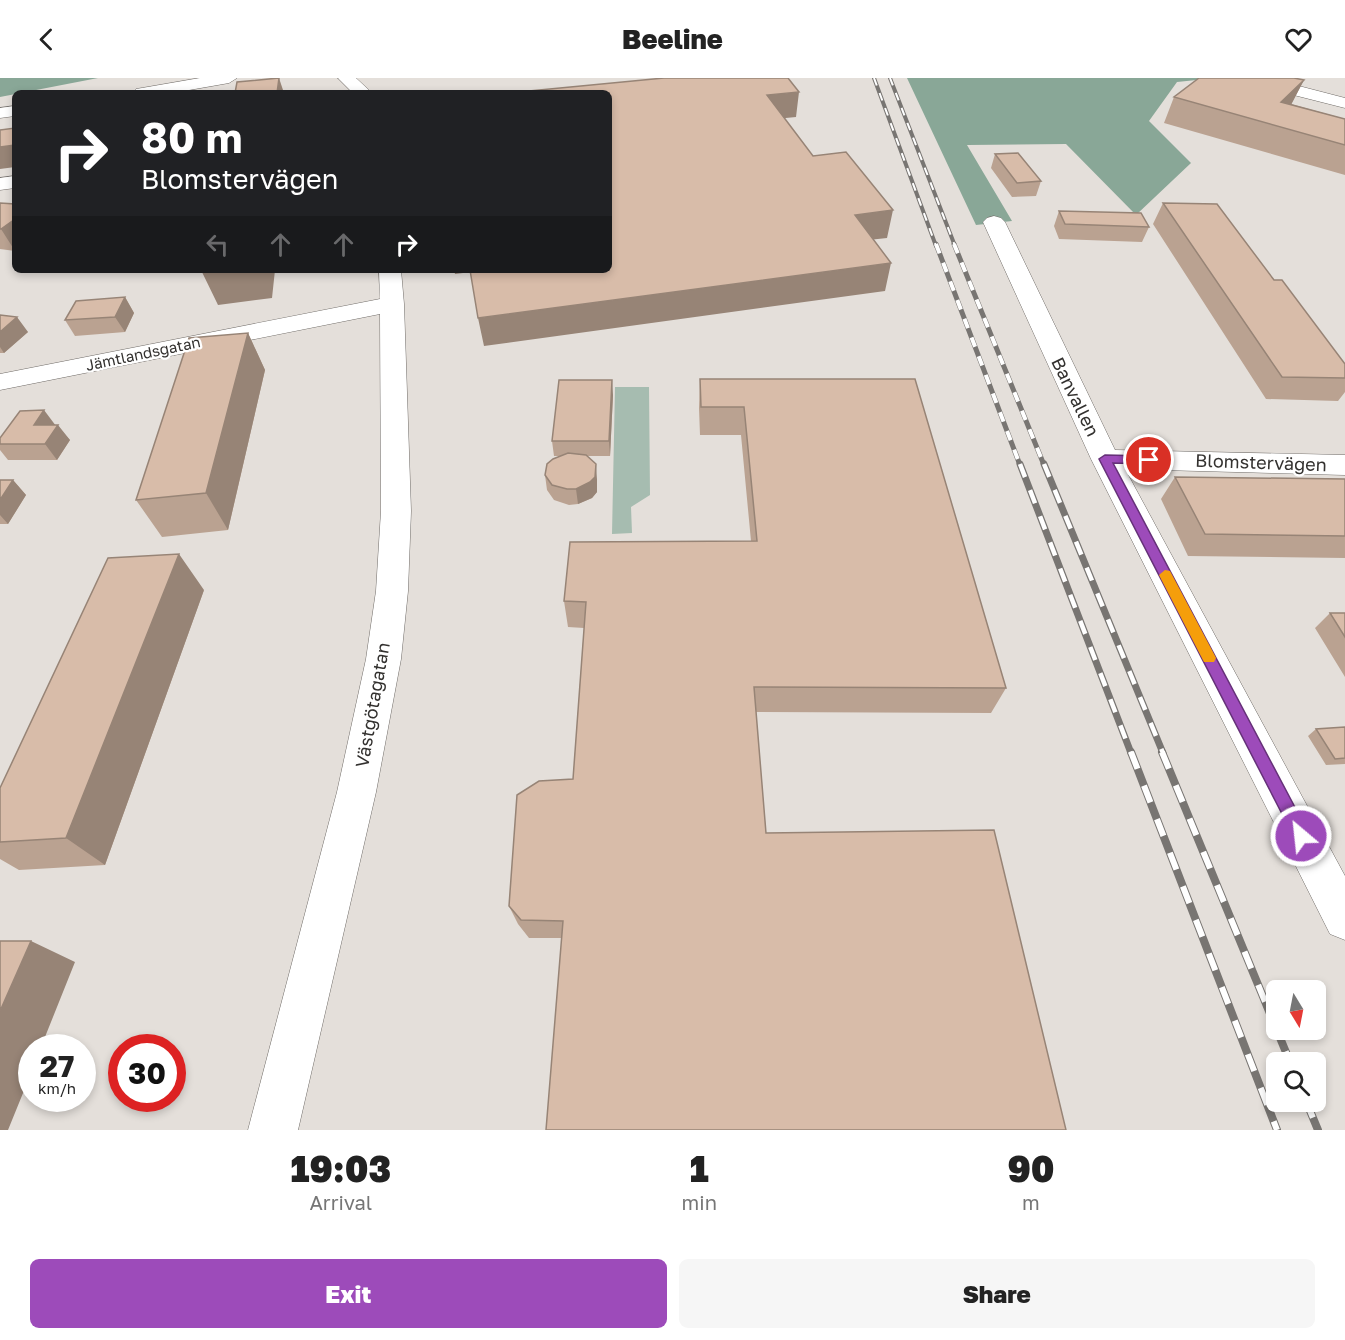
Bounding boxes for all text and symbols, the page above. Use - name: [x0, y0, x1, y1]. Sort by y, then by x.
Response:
- icon: back: [30, 23, 63, 56]
- text: Beeline: [622, 23, 723, 55]
- icon: heart: [1282, 23, 1315, 56]
- text: 80 m: [141, 112, 242, 162]
- icon: right: [42, 114, 120, 192]
- text: Blomstervägen: [141, 163, 338, 195]
- icon: left: [201, 228, 234, 261]
- icon: ahead: [264, 228, 297, 261]
- icon: ahead: [327, 228, 360, 261]
- icon: right: [390, 228, 423, 261]
- street label: Jämtlandsgatan: [84, 332, 202, 374]
- street label: Banvallen: [1047, 353, 1105, 440]
- pin: [1123, 434, 1174, 485]
- icon: arrive: [1132, 443, 1165, 476]
- street label: Blomstervägen: [1195, 449, 1327, 475]
- street label: Västgötagatan: [350, 640, 394, 769]
- position arrow: [1269, 804, 1333, 868]
- north arrow: [1266, 980, 1326, 1040]
- map controls: [1266, 980, 1326, 1112]
- speed limit sign: 30: [108, 1034, 186, 1112]
- text: 27: [40, 1048, 74, 1084]
- button: search: [1266, 1052, 1326, 1112]
- text: km/h: [38, 1079, 76, 1097]
- text: 19:03: [290, 1147, 391, 1190]
- text: 1: [690, 1147, 709, 1190]
- text: 90: [1007, 1147, 1055, 1190]
- text: Arrival: [309, 1190, 372, 1214]
- text: min: [682, 1190, 717, 1214]
- text: m: [1022, 1190, 1040, 1214]
- button: Exit: [30, 1259, 667, 1328]
- button: Share: [679, 1259, 1315, 1328]

